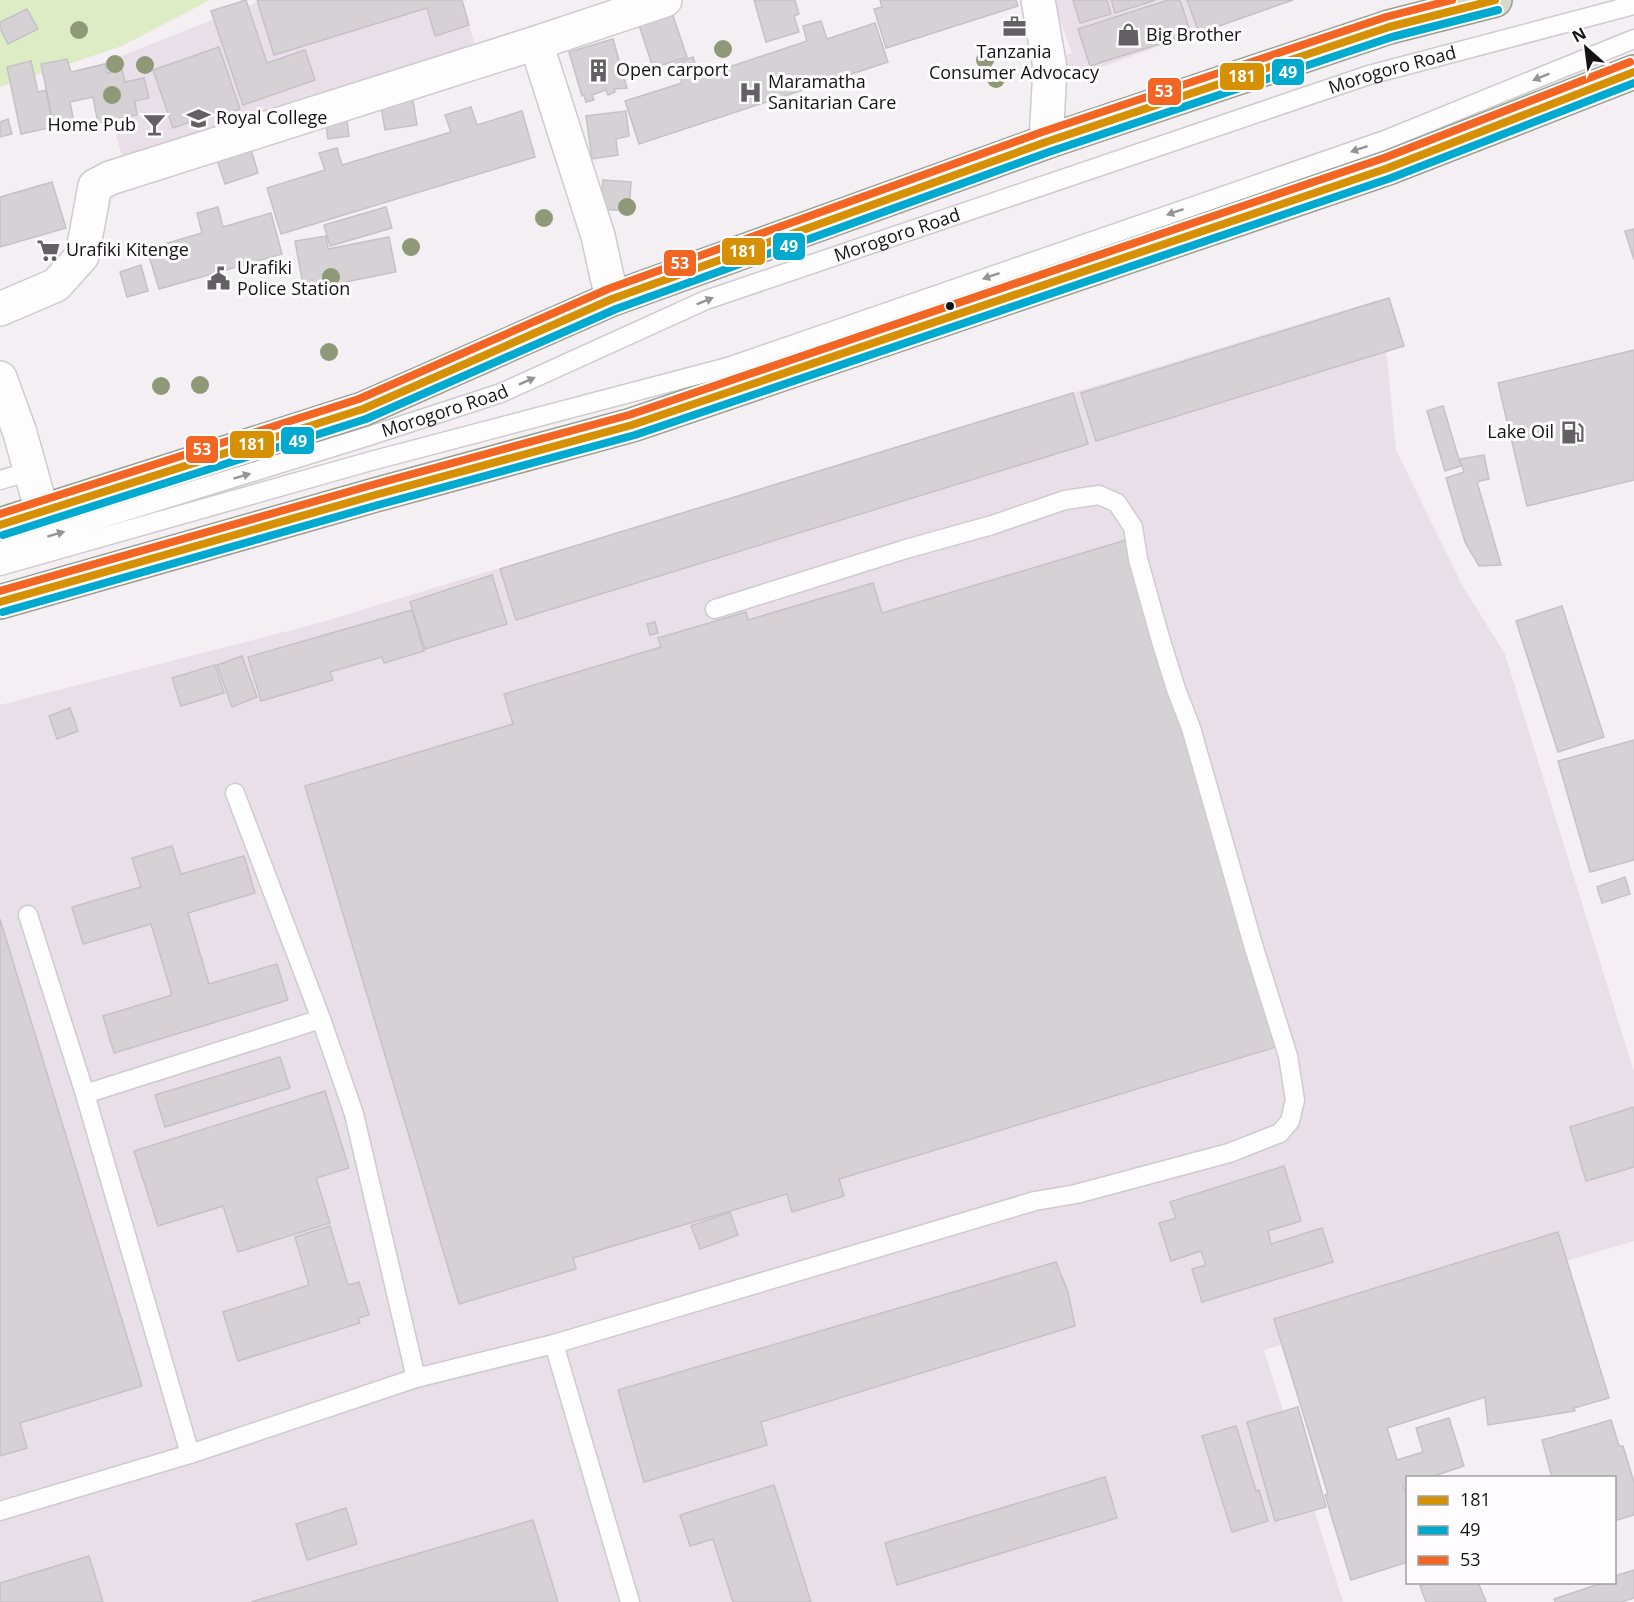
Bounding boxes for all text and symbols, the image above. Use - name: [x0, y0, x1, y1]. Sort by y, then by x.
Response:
- office icon: Tanzania Consumer Advocacy: [1001, 13, 1027, 39]
- north arrow: [1556, 18, 1616, 78]
- shop icon: Big Brother: [1115, 22, 1141, 48]
- place label: Big Brother: [1146, 22, 1242, 46]
- text: N: [1568, 22, 1590, 48]
- place label: Tanzania Consumer Advocacy: [929, 39, 1100, 84]
- street label: Morogoro Road: [1325, 40, 1458, 99]
- building icon: Open carport: [585, 57, 611, 83]
- place label: Open carport: [616, 57, 728, 81]
- line badge: 49: [1271, 58, 1305, 86]
- text: 49: [1279, 61, 1297, 83]
- line badge: 181: [1219, 62, 1265, 91]
- text: 181: [1228, 65, 1256, 87]
- place label: Maramatha Sanitarian Care: [768, 69, 896, 114]
- one-way arrow: [1532, 73, 1550, 82]
- line badge: 53: [1147, 77, 1182, 106]
- hospital icon: Maramatha Sanitarian Care: [737, 79, 763, 105]
- text: 53: [1155, 80, 1173, 102]
- school or university icon: Royal College: [185, 105, 211, 131]
- place label: Royal College: [216, 105, 327, 129]
- place label: Home Pub: [48, 112, 136, 136]
- bar icon: Home Pub: [141, 112, 167, 138]
- one-way arrow: [1350, 144, 1368, 154]
- street label: Morogoro Road: [831, 202, 963, 267]
- one-way arrow: [1166, 208, 1184, 218]
- line badge: 49: [772, 232, 806, 261]
- text: 49: [780, 235, 798, 257]
- supermarket icon: Urafiki Kitenge: [35, 237, 61, 263]
- place label: Urafiki Kitenge: [66, 237, 189, 261]
- line badge: 181: [721, 237, 766, 266]
- text: 181: [729, 240, 757, 262]
- line badge: 53: [663, 249, 697, 277]
- text: 53: [671, 252, 689, 274]
- place label: Urafiki Police Station: [237, 255, 350, 300]
- public building icon: Urafiki Police Station: [206, 265, 232, 291]
- one-way arrow: [982, 272, 1000, 281]
- one-way arrow: [696, 296, 714, 306]
- unlabelled marker: [944, 300, 956, 312]
- one-way arrow: [518, 377, 535, 386]
- street label: Morogoro Road: [378, 378, 512, 442]
- place label: Lake Oil: [1487, 419, 1554, 443]
- fuel station icon: Lake Oil: [1559, 419, 1585, 445]
- line badge: 49: [280, 426, 315, 455]
- line badge: 181: [229, 430, 275, 459]
- text: 49: [289, 430, 307, 452]
- text: 181: [238, 433, 266, 455]
- line badge: 53: [185, 435, 219, 464]
- text: 53: [193, 438, 211, 460]
- one-way arrow: [233, 471, 251, 480]
- one-way arrow: [47, 529, 65, 538]
- legend: [1406, 1476, 1616, 1584]
- text: 181: [1460, 1487, 1491, 1511]
- text: 49: [1460, 1517, 1481, 1541]
- text: 53: [1460, 1547, 1481, 1571]

